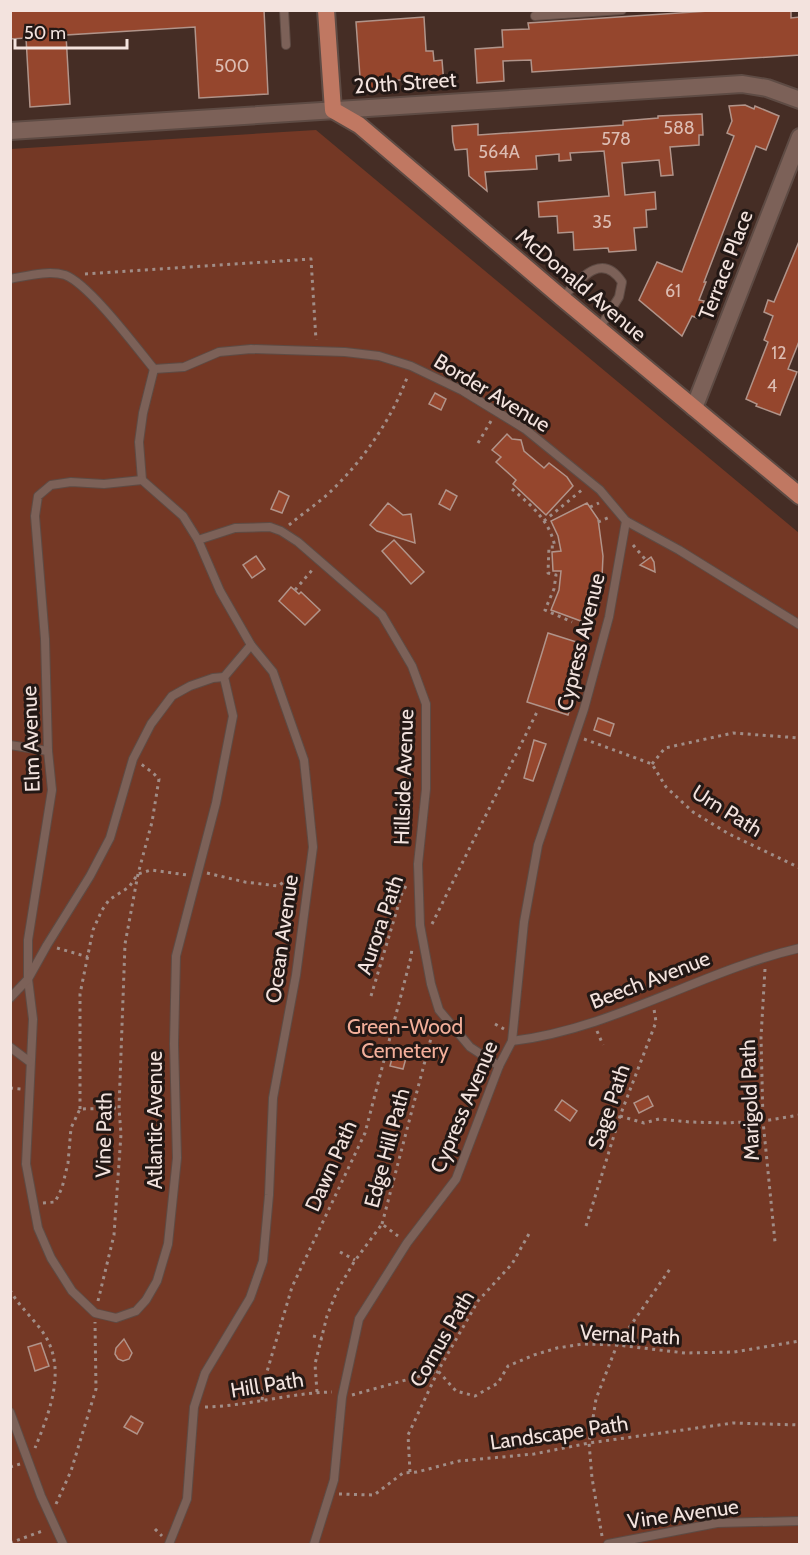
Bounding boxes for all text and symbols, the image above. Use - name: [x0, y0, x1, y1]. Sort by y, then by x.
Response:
- scale bar: [15, 12, 128, 50]
- text: 50 m: [24, 22, 66, 44]
- house number: 500: [215, 55, 249, 77]
- street label: 20th Street: [353, 66, 457, 99]
- house number: 588: [663, 117, 695, 139]
- house number: 578: [601, 128, 631, 150]
- house number: 564A: [478, 141, 520, 163]
- street label: Terrace Place: [693, 206, 758, 323]
- house number: 35: [592, 211, 612, 233]
- street label: McDonald Avenue: [511, 223, 652, 347]
- house number: 61: [665, 280, 681, 302]
- house number: 12: [771, 342, 787, 364]
- street label: Border Avenue: [430, 348, 555, 437]
- house number: 4: [767, 375, 777, 397]
- street label: Cypress Avenue: [551, 570, 610, 713]
- street label: Elm Avenue: [16, 685, 45, 793]
- street label: Hillside Avenue: [389, 708, 418, 845]
- street label: Urn Path: [688, 779, 767, 842]
- street label: Aurora Path: [351, 872, 408, 978]
- street label: Ocean Avenue: [260, 873, 303, 1005]
- street label: Beech Avenue: [586, 945, 713, 1014]
- park label: Green-Wood Cemetery: [347, 1014, 463, 1063]
- street label: Cypress Avenue: [425, 1037, 503, 1177]
- street label: Marigold Path: [735, 1039, 764, 1161]
- street label: Atlantic Avenue: [142, 1051, 167, 1189]
- street label: Sage Path: [582, 1061, 635, 1153]
- street label: Edge Hill Path: [359, 1085, 414, 1210]
- street label: Vine Path: [90, 1092, 117, 1178]
- street label: Dawn Path: [299, 1117, 362, 1215]
- street label: Cornus Path: [404, 1286, 479, 1391]
- street label: Vernal Path: [579, 1319, 681, 1350]
- street label: Hill Path: [229, 1366, 305, 1403]
- street label: Landscape Path: [488, 1410, 630, 1455]
- street label: Vine Avenue: [626, 1493, 740, 1534]

